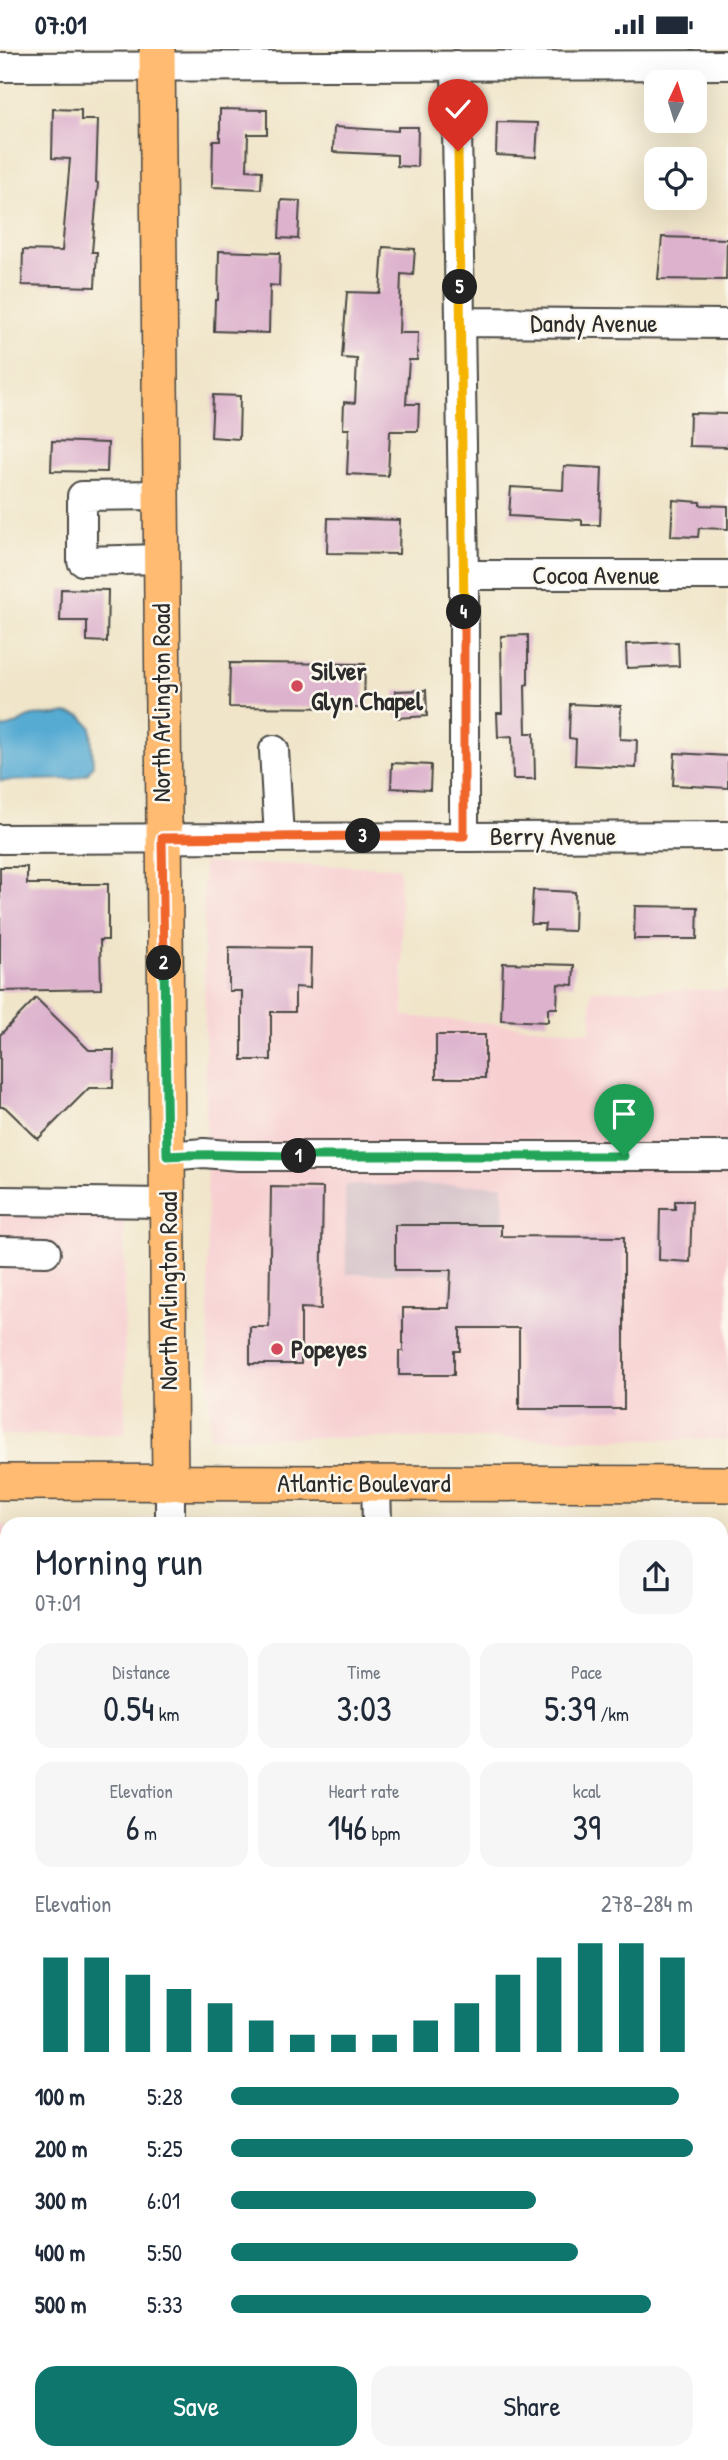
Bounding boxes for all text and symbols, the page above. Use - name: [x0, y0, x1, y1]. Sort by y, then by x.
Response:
- text: 07:01: [35, 7, 87, 42]
- north arrow: [644, 70, 707, 133]
- map controls: [644, 70, 707, 210]
- pin: [428, 79, 488, 151]
- icon: check: [439, 90, 477, 128]
- button: locate: [644, 147, 707, 210]
- pin: 5: [442, 269, 477, 305]
- text: 5: [455, 273, 464, 299]
- street label: Dandy Avenue: [530, 305, 658, 340]
- street label: Cocoa Avenue: [532, 557, 660, 592]
- pin: 4: [447, 595, 482, 629]
- text: 4: [460, 598, 467, 624]
- street label: North Arlington Road: [143, 604, 178, 802]
- place label: Silver Glyn Chapel: [311, 653, 424, 719]
- marker: Silver Glyn Chapel: [289, 678, 305, 694]
- street label: Berry Avenue: [490, 818, 616, 853]
- pin: 3: [346, 819, 380, 853]
- text: 3: [358, 822, 367, 848]
- pin: 2: [146, 946, 182, 981]
- text: 2: [159, 949, 168, 975]
- pin: [594, 1084, 654, 1156]
- icon: arrive: [605, 1095, 643, 1133]
- pin: 1: [282, 1139, 316, 1173]
- text: 1: [295, 1142, 302, 1168]
- street label: North Arlington Road: [150, 1192, 185, 1390]
- place label: Popeyes: [291, 1331, 367, 1367]
- marker: Popeyes: [269, 1341, 285, 1357]
- street label: Atlantic Boulevard: [277, 1465, 451, 1500]
- text: Morning run: [35, 1535, 203, 1587]
- button: share: [619, 1540, 693, 1614]
- text: 07:01: [35, 1587, 81, 1618]
- text: Distance: [112, 1659, 170, 1685]
- text: Time: [347, 1659, 381, 1685]
- text: Pace: [571, 1659, 602, 1685]
- text: 0.54: [103, 1685, 154, 1732]
- text: 3:03: [336, 1685, 392, 1732]
- text: 5:39: [544, 1685, 596, 1732]
- text: km: [154, 1701, 179, 1727]
- text: /km: [596, 1701, 629, 1727]
- text: Elevation: [110, 1778, 173, 1804]
- text: Heart rate: [329, 1778, 399, 1804]
- text: kcal: [573, 1778, 601, 1804]
- text: 6: [126, 1804, 140, 1851]
- text: 146: [327, 1804, 367, 1851]
- text: 39: [572, 1804, 601, 1851]
- text: m: [140, 1820, 157, 1846]
- text: bpm: [367, 1820, 401, 1846]
- text: Elevation: [35, 1888, 111, 1919]
- text: 278–284 m: [601, 1888, 693, 1919]
- text: 100 m: [35, 2081, 85, 2112]
- text: 5:28: [147, 2081, 183, 2112]
- text: 200 m: [35, 2133, 87, 2164]
- text: 5:25: [147, 2133, 183, 2164]
- text: 300 m: [35, 2185, 87, 2216]
- text: 6:01: [147, 2185, 180, 2216]
- text: 400 m: [35, 2237, 85, 2268]
- text: 5:50: [147, 2237, 182, 2268]
- text: 500 m: [35, 2289, 86, 2320]
- text: 5:33: [147, 2289, 183, 2320]
- button: Save: [35, 2366, 357, 2446]
- button: Share: [371, 2366, 693, 2446]

